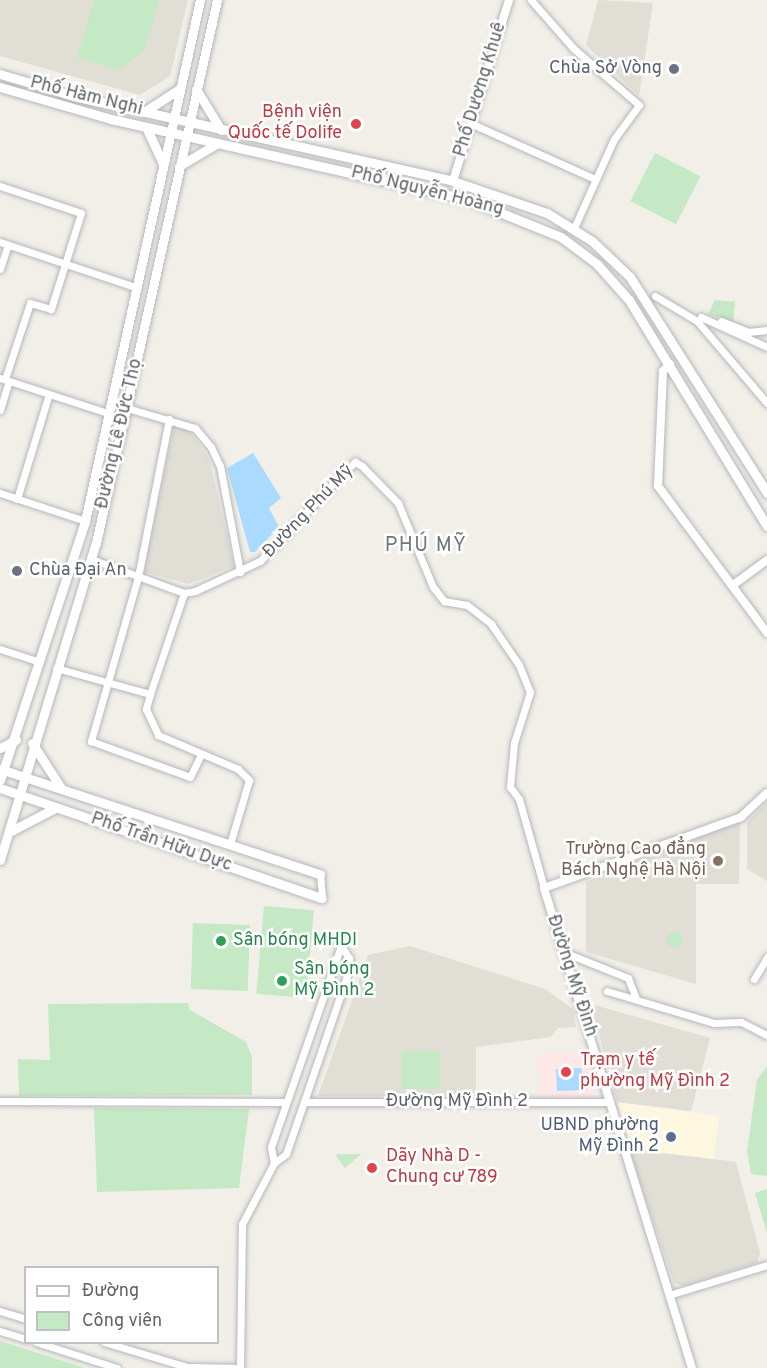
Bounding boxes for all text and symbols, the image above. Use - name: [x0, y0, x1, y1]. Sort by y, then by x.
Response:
- street label: Phố Dương Khuê: [450, 20, 512, 160]
- place label: Chùa Sở Vòng: [548, 58, 662, 80]
- marker: Chùa Sở Vòng: [667, 62, 681, 76]
- street label: Phố Hàm Nghi: [28, 73, 144, 121]
- place label: Bệnh viện Quốc tế Dolife: [228, 103, 342, 146]
- marker: Bệnh viện Quốc tế Dolife: [347, 115, 365, 133]
- street label: Phố Nguyễn Hoàng: [349, 163, 505, 221]
- street label: Đường Lê Đức Thọ: [92, 356, 148, 512]
- street label: Đường Phú Mỹ: [259, 461, 359, 563]
- district label: PHÚ MỸ: [385, 534, 467, 558]
- place label: Chùa Đại An: [29, 560, 127, 582]
- marker: Chùa Đại An: [10, 564, 24, 578]
- street label: Phố Trần Hữu Dực: [87, 809, 235, 877]
- place label: Trường Cao đẳng Bách Nghệ Hà Nội: [561, 840, 706, 882]
- marker: Trường Cao đẳng Bách Nghệ Hà Nội: [711, 854, 725, 868]
- street label: Đường Mỹ Đình: [541, 912, 601, 1040]
- place label: Sân bóng MHDI: [233, 930, 357, 952]
- marker: Sân bóng MHDI: [214, 934, 228, 948]
- place label: Sân bóng Mỹ Đình 2: [294, 960, 375, 1002]
- marker: Sân bóng Mỹ Đình 2: [275, 974, 289, 988]
- place label: Trạm y tế phường Mỹ Đình 2: [580, 1051, 730, 1094]
- marker: Trạm y tế phường Mỹ Đình 2: [557, 1063, 575, 1081]
- street label: Đường Mỹ Đình 2: [386, 1091, 528, 1113]
- place label: UBND phường Mỹ Đình 2: [540, 1116, 659, 1158]
- marker: UBND phường Mỹ Đình 2: [664, 1130, 678, 1144]
- place label: Dãy Nhà D - Chung cư 789: [386, 1147, 498, 1190]
- marker: Dãy Nhà D - Chung cư 789: [363, 1159, 381, 1177]
- legend: [24, 1266, 219, 1344]
- text: Đường: [82, 1280, 139, 1303]
- text: Công viên: [82, 1310, 162, 1333]

